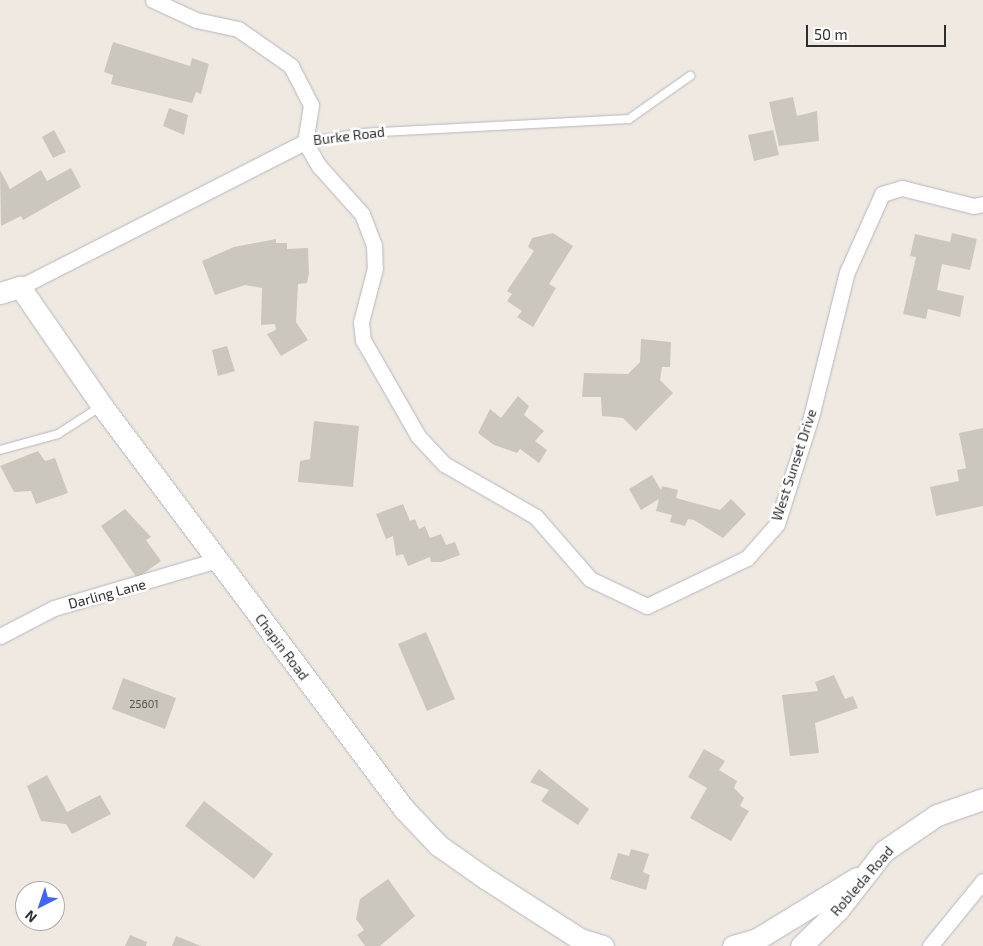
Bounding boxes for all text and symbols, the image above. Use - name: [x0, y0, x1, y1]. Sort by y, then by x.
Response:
- scale bar: [808, 15, 948, 47]
- text: 50 m: [814, 25, 848, 43]
- street label: Burke Road: [312, 123, 386, 149]
- street label: West Sunset Drive: [768, 407, 820, 523]
- street label: Darling Lane: [66, 576, 148, 612]
- street label: Chapin Road: [252, 610, 312, 684]
- house number: 25601: [129, 697, 159, 711]
- street label: Robleda Road: [827, 843, 897, 919]
- north arrow: [15, 881, 65, 931]
- text: N: [21, 907, 40, 927]

